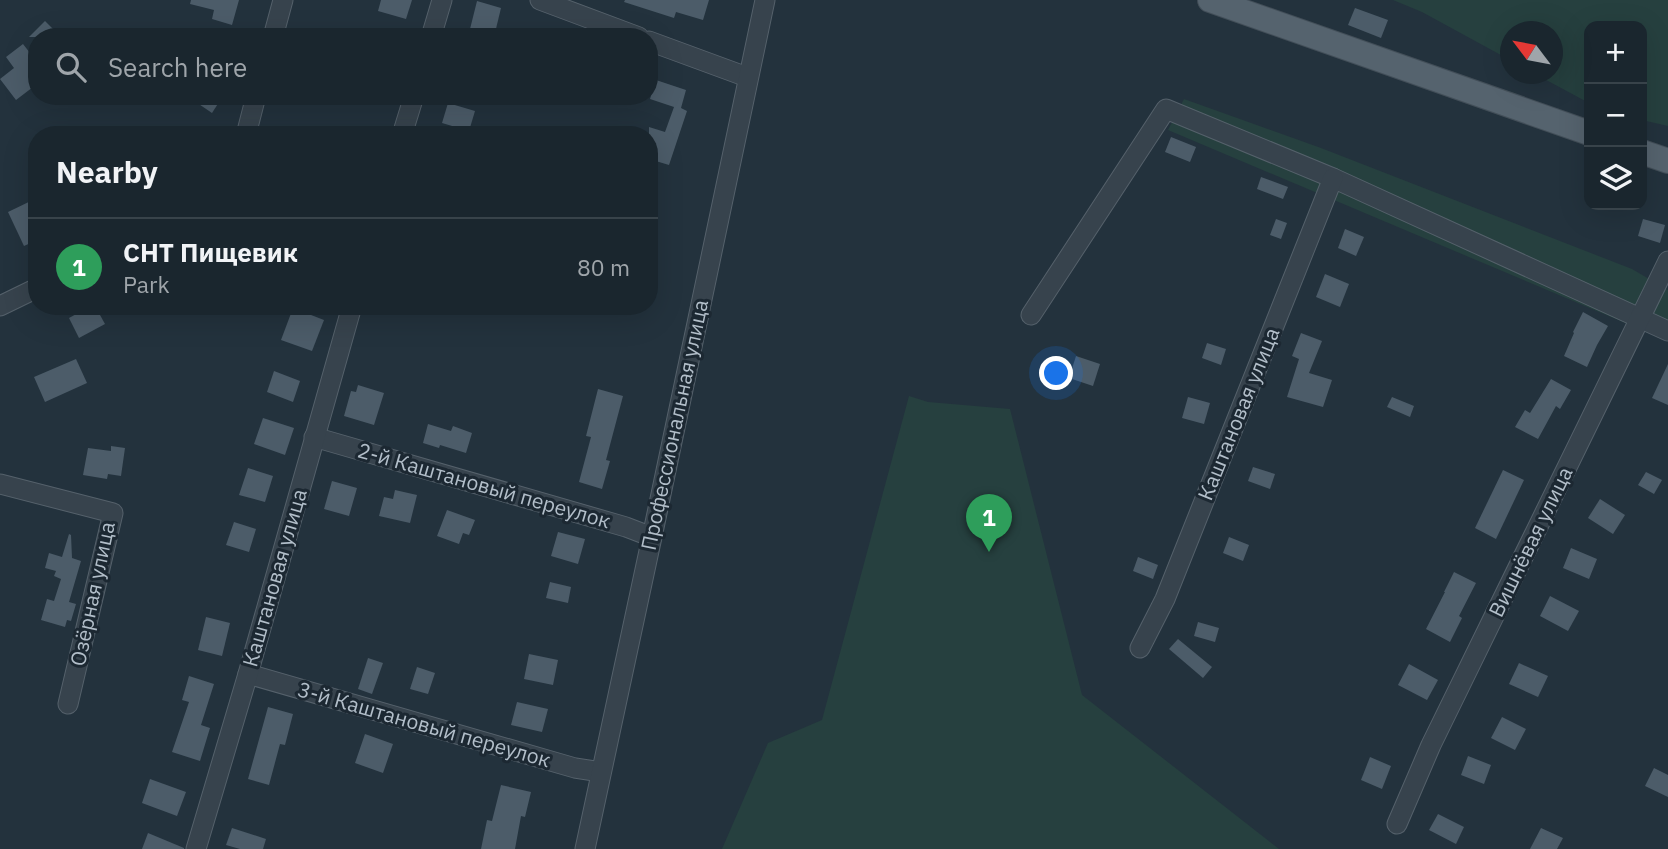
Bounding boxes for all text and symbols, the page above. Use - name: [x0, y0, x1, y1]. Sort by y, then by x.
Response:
- north arrow: [1500, 21, 1563, 84]
- map controls: [1584, 21, 1647, 210]
- button: +: [1584, 21, 1647, 84]
- search box: [28, 28, 658, 105]
- icon: search: [52, 48, 90, 86]
- text: Search here: [108, 50, 247, 84]
- button: −: [1584, 84, 1647, 147]
- button: layers: [1584, 147, 1647, 210]
- text: Nearby: [56, 152, 158, 191]
- text: СНТ Пищевик: [123, 235, 298, 269]
- text: 1: [72, 252, 86, 282]
- text: 80 m: [577, 252, 630, 282]
- text: Park: [123, 269, 170, 299]
- street label: Профессиональная улица: [634, 297, 714, 553]
- street label: Каштановая улица: [1191, 323, 1286, 504]
- your location: [1039, 356, 1073, 390]
- street label: 2-й Каштановый переулок: [355, 436, 614, 535]
- street label: Вишнёвая улица: [1482, 462, 1579, 621]
- street label: Каштановая улица: [235, 485, 313, 670]
- pin: 1: [966, 494, 1012, 552]
- street label: Озёрная улица: [63, 519, 121, 669]
- street label: 3-й Каштановый переулок: [295, 675, 554, 774]

